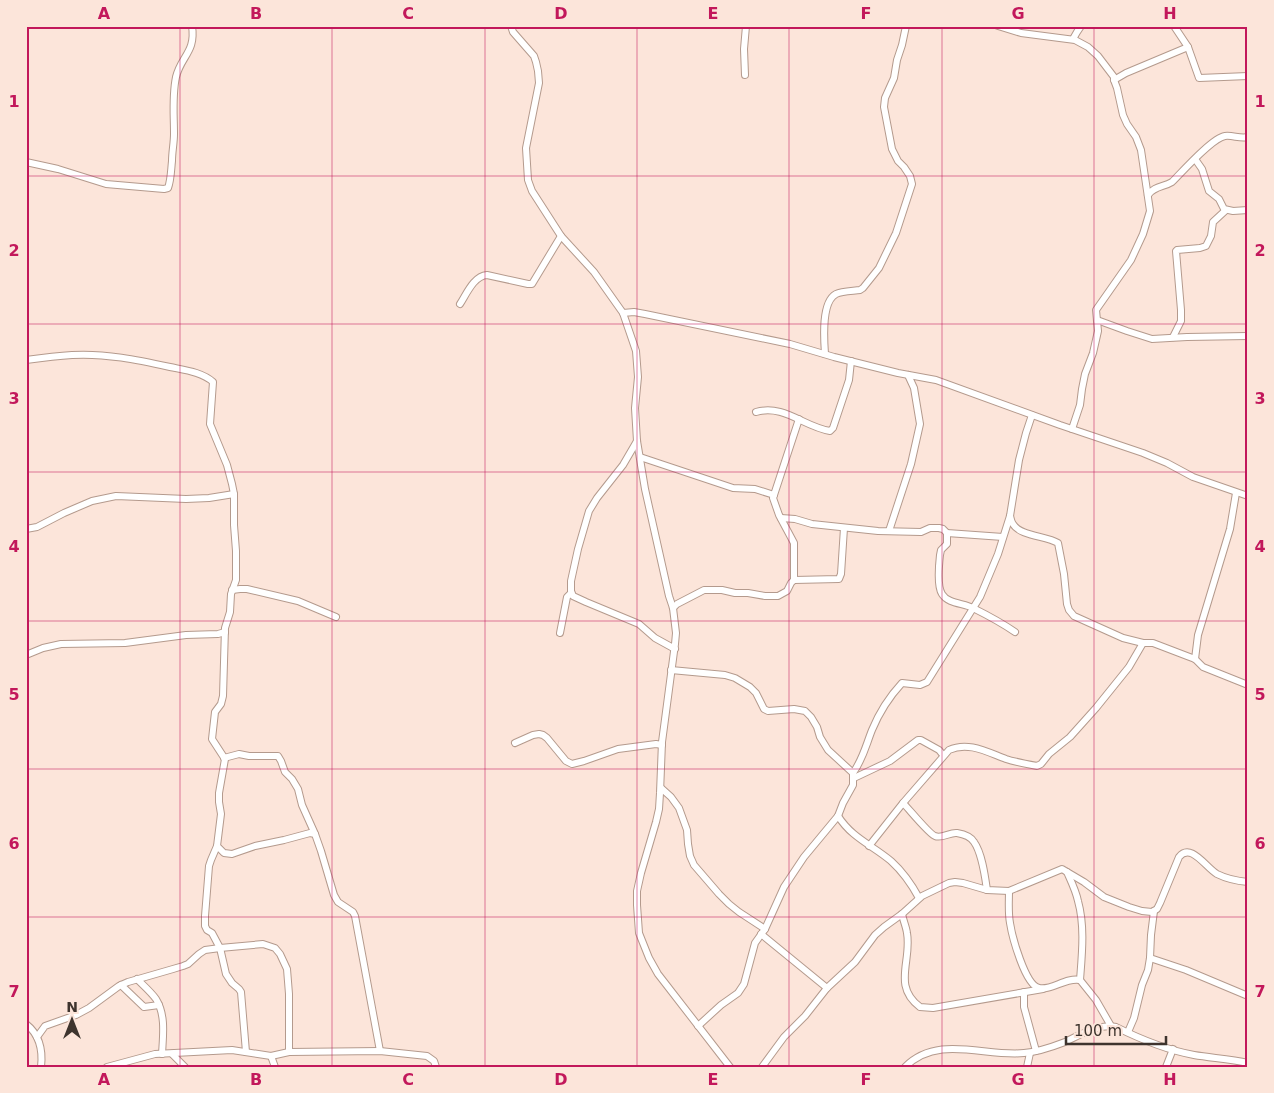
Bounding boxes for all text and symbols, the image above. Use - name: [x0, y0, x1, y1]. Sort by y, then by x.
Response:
- text: A: [98, 4, 111, 23]
- text: B: [250, 4, 262, 23]
- text: C: [402, 4, 414, 23]
- text: D: [554, 4, 568, 23]
- text: E: [708, 4, 718, 23]
- text: F: [861, 4, 871, 23]
- text: G: [1011, 4, 1025, 23]
- text: H: [1163, 4, 1177, 23]
- text: 1: [8, 92, 20, 111]
- text: 1: [1254, 92, 1266, 111]
- text: 2: [8, 241, 20, 260]
- text: 2: [1254, 241, 1266, 260]
- text: 3: [8, 389, 20, 408]
- text: 3: [1254, 389, 1266, 408]
- text: 4: [8, 537, 20, 556]
- text: 4: [1254, 537, 1266, 556]
- text: 5: [8, 685, 20, 704]
- text: 5: [1254, 685, 1266, 704]
- text: 6: [8, 834, 20, 853]
- text: 6: [1254, 834, 1266, 853]
- text: 7: [8, 982, 20, 1001]
- text: 7: [1254, 982, 1266, 1001]
- north arrow: [48, 996, 98, 1046]
- text: N: [66, 999, 78, 1015]
- scale bar: [1066, 1013, 1166, 1045]
- text: 100 m: [1074, 1022, 1122, 1040]
- text: A: [98, 1070, 111, 1089]
- text: B: [250, 1070, 262, 1089]
- text: C: [402, 1070, 414, 1089]
- text: D: [554, 1070, 568, 1089]
- text: E: [708, 1070, 718, 1089]
- text: F: [861, 1070, 871, 1089]
- text: G: [1011, 1070, 1025, 1089]
- text: H: [1163, 1070, 1177, 1089]

